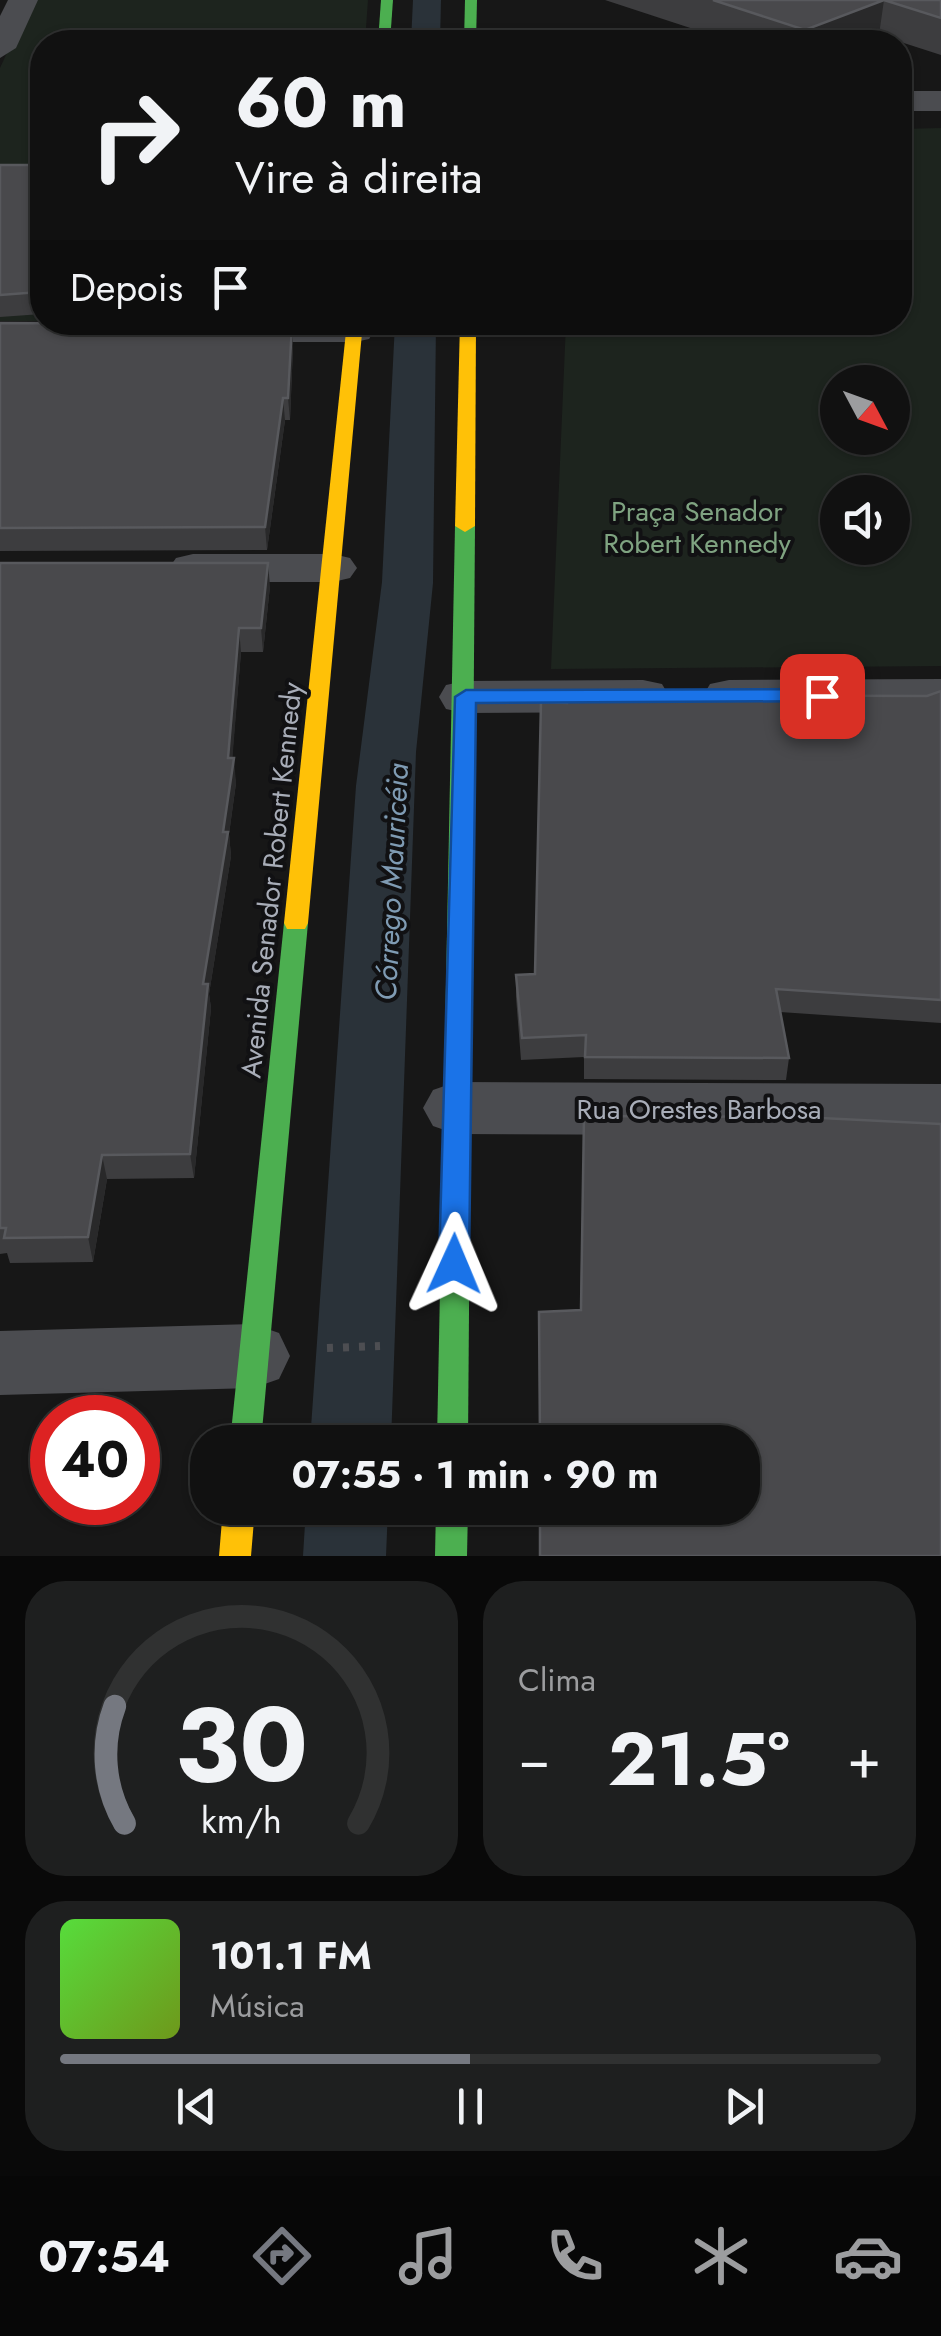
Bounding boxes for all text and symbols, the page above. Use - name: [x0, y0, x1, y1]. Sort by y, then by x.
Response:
- text: 60 m: [235, 52, 407, 153]
- icon: right: [70, 70, 200, 200]
- text: Vire à direita: [235, 145, 483, 210]
- text: Depois: [70, 260, 183, 315]
- icon: arrive: [203, 260, 258, 315]
- north arrow: [820, 365, 910, 455]
- map controls: [820, 365, 910, 565]
- button: sound: [820, 475, 910, 565]
- park label: Praça Senador Robert Kennedy: [603, 491, 791, 564]
- pin: [780, 654, 865, 739]
- icon: arrive: [795, 669, 850, 724]
- street label: Avenida Senador Robert Kennedy: [230, 679, 313, 1080]
- water label: Córrego Mauricéia: [364, 762, 419, 1002]
- street label: Rua Orestes Barbosa: [577, 1089, 821, 1130]
- position arrow: [402, 1212, 506, 1316]
- speed limit sign: 40: [30, 1395, 160, 1525]
- text: 07:55 · 1 min · 90 m: [292, 1447, 658, 1502]
- text: Clima: [518, 1657, 596, 1703]
- text: 30: [175, 1670, 308, 1820]
- text: 21.5°: [608, 1705, 790, 1813]
- text: −: [518, 1719, 550, 1799]
- text: +: [847, 1719, 881, 1799]
- text: km/h: [201, 1795, 282, 1846]
- text: 101.1 FM: [210, 1928, 372, 1983]
- text: Música: [210, 1983, 305, 2029]
- icon: previous: [169, 2079, 224, 2134]
- icon: pause: [443, 2079, 498, 2134]
- icon: next: [717, 2079, 772, 2134]
- icon: directions: [247, 2221, 317, 2291]
- icon: music: [393, 2221, 463, 2291]
- icon: phone: [540, 2221, 610, 2291]
- icon: climate: [686, 2221, 756, 2291]
- icon: car: [833, 2221, 903, 2291]
- text: 07:54: [38, 2224, 170, 2289]

